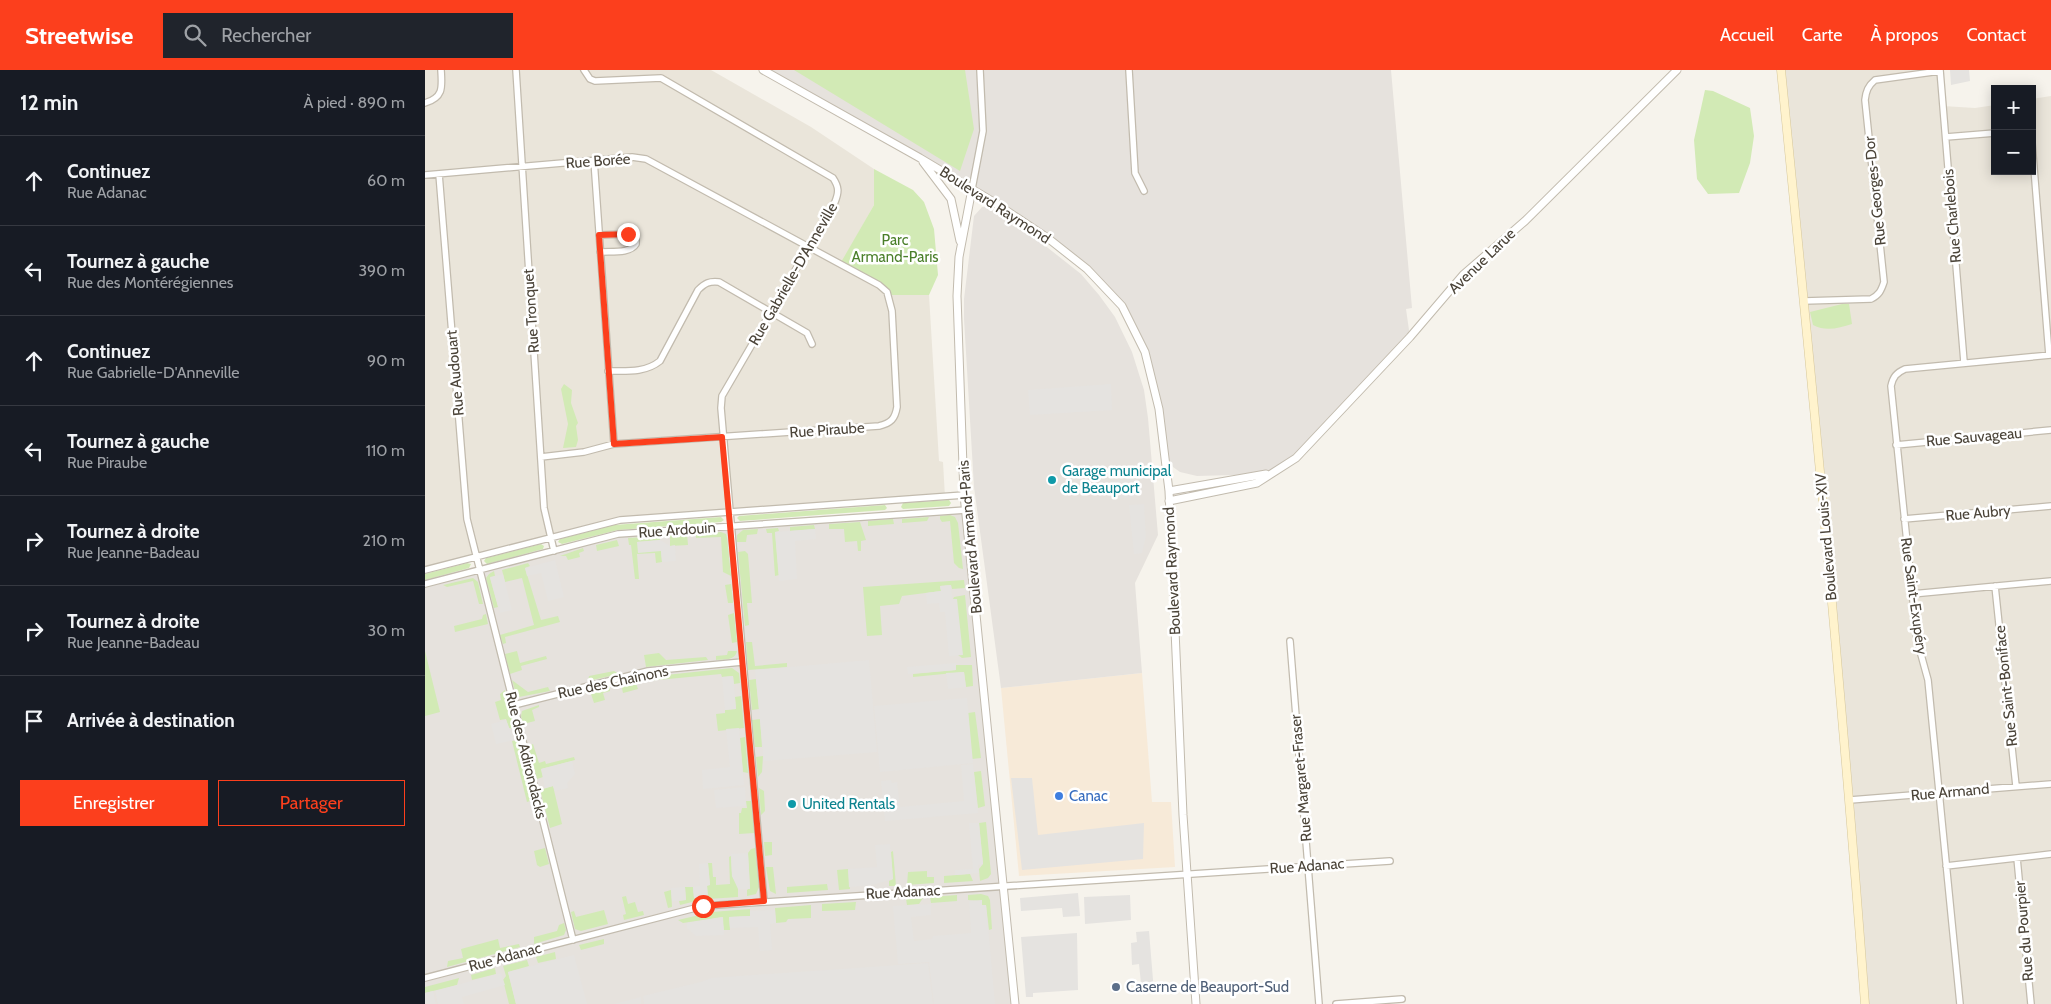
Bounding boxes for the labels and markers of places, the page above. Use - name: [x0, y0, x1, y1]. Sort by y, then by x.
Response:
- place label: Garage municipal de Beauport: [1062, 462, 1172, 497]
- marker: Garage municipal de Beauport: [1046, 474, 1058, 486]
- place label: Canac: [1069, 787, 1108, 805]
- marker: Canac: [1053, 790, 1065, 802]
- place label: United Rentals: [802, 795, 895, 813]
- marker: United Rentals: [786, 798, 798, 810]
- place label: Caserne de Beauport-Sud: [1126, 978, 1289, 996]
- marker: Caserne de Beauport-Sud: [1110, 981, 1122, 993]

